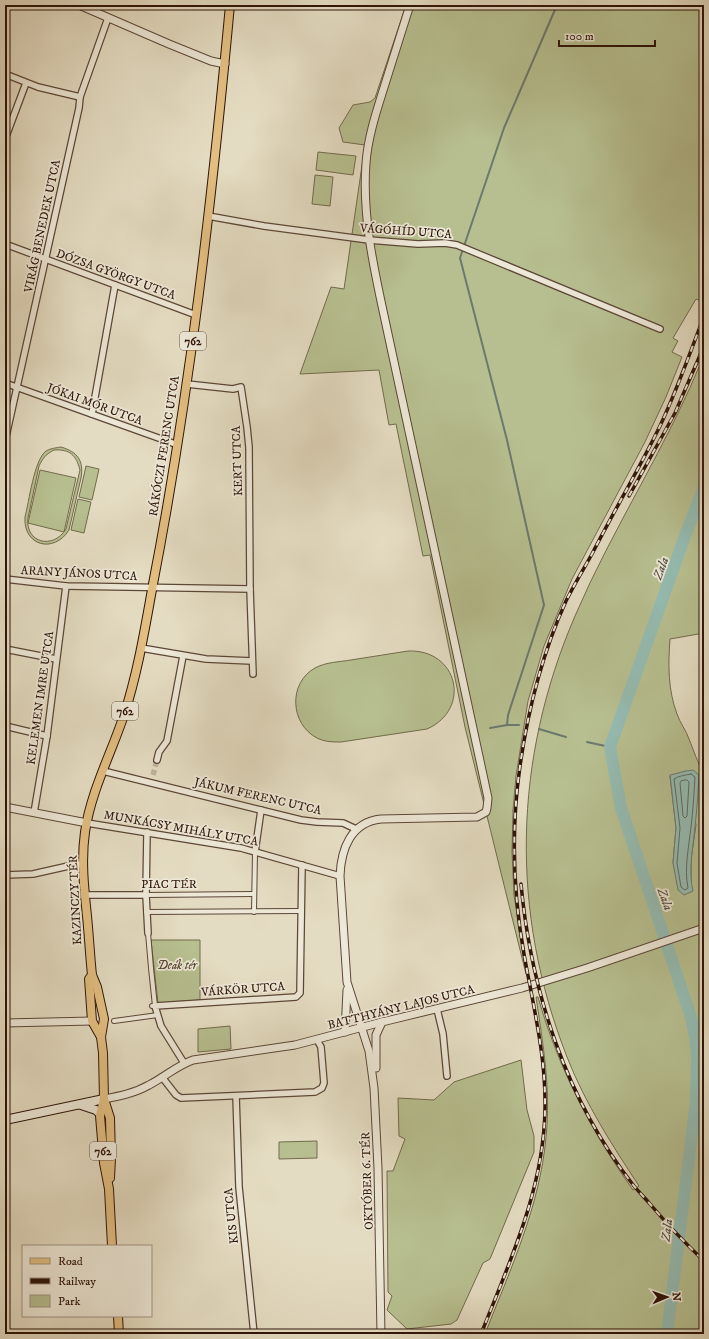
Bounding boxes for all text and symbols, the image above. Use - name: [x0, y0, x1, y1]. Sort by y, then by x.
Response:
- scale bar: [559, 22, 655, 48]
- text: 100 m: [565, 29, 594, 44]
- street label: VIRÁG BENEDEK UTCA: [21, 158, 64, 295]
- street label: VÁGÓHÍD UTCA: [359, 221, 453, 242]
- street label: DÓZSA GYÖRGY UTCA: [54, 246, 178, 303]
- road number: 762: [180, 332, 206, 350]
- street label: RÁKÓCZI FERENC UTCA: [146, 374, 183, 517]
- street label: JÓKAI MÓR UTCA: [44, 380, 145, 429]
- street label: KERT UTCA: [229, 425, 246, 497]
- water label: Zala: [649, 555, 672, 583]
- street label: ARANY JÁNOS UTCA: [20, 563, 138, 584]
- street label: KELEMEN IMRE UTCA: [24, 630, 57, 766]
- road number: 762: [112, 702, 138, 720]
- street label: JÁKUM FERENC UTCA: [192, 774, 323, 818]
- street label: MUNKÁCSY MIHÁLY UTCA: [103, 808, 260, 850]
- street label: KAZINCZY TÉR: [66, 855, 85, 945]
- street label: PIAC TÉR: [141, 877, 197, 892]
- water label: Zala: [653, 885, 676, 913]
- park label: Deák tér: [157, 958, 198, 973]
- street label: VÁRKÖR UTCA: [200, 979, 286, 1000]
- street label: BATTHYÁNY LAJOS UTCA: [326, 982, 476, 1033]
- street label: OKTÓBER 6. TÉR: [358, 1132, 377, 1230]
- road number: 762: [90, 1142, 116, 1160]
- street label: KIS UTCA: [221, 1187, 242, 1245]
- water label: Zala: [658, 1218, 676, 1243]
- legend: [22, 1245, 152, 1317]
- text: Road: [58, 1254, 83, 1269]
- text: Railway: [58, 1274, 96, 1289]
- north arrow: [647, 1277, 687, 1317]
- text: N: [669, 1292, 683, 1301]
- text: Park: [58, 1294, 80, 1309]

